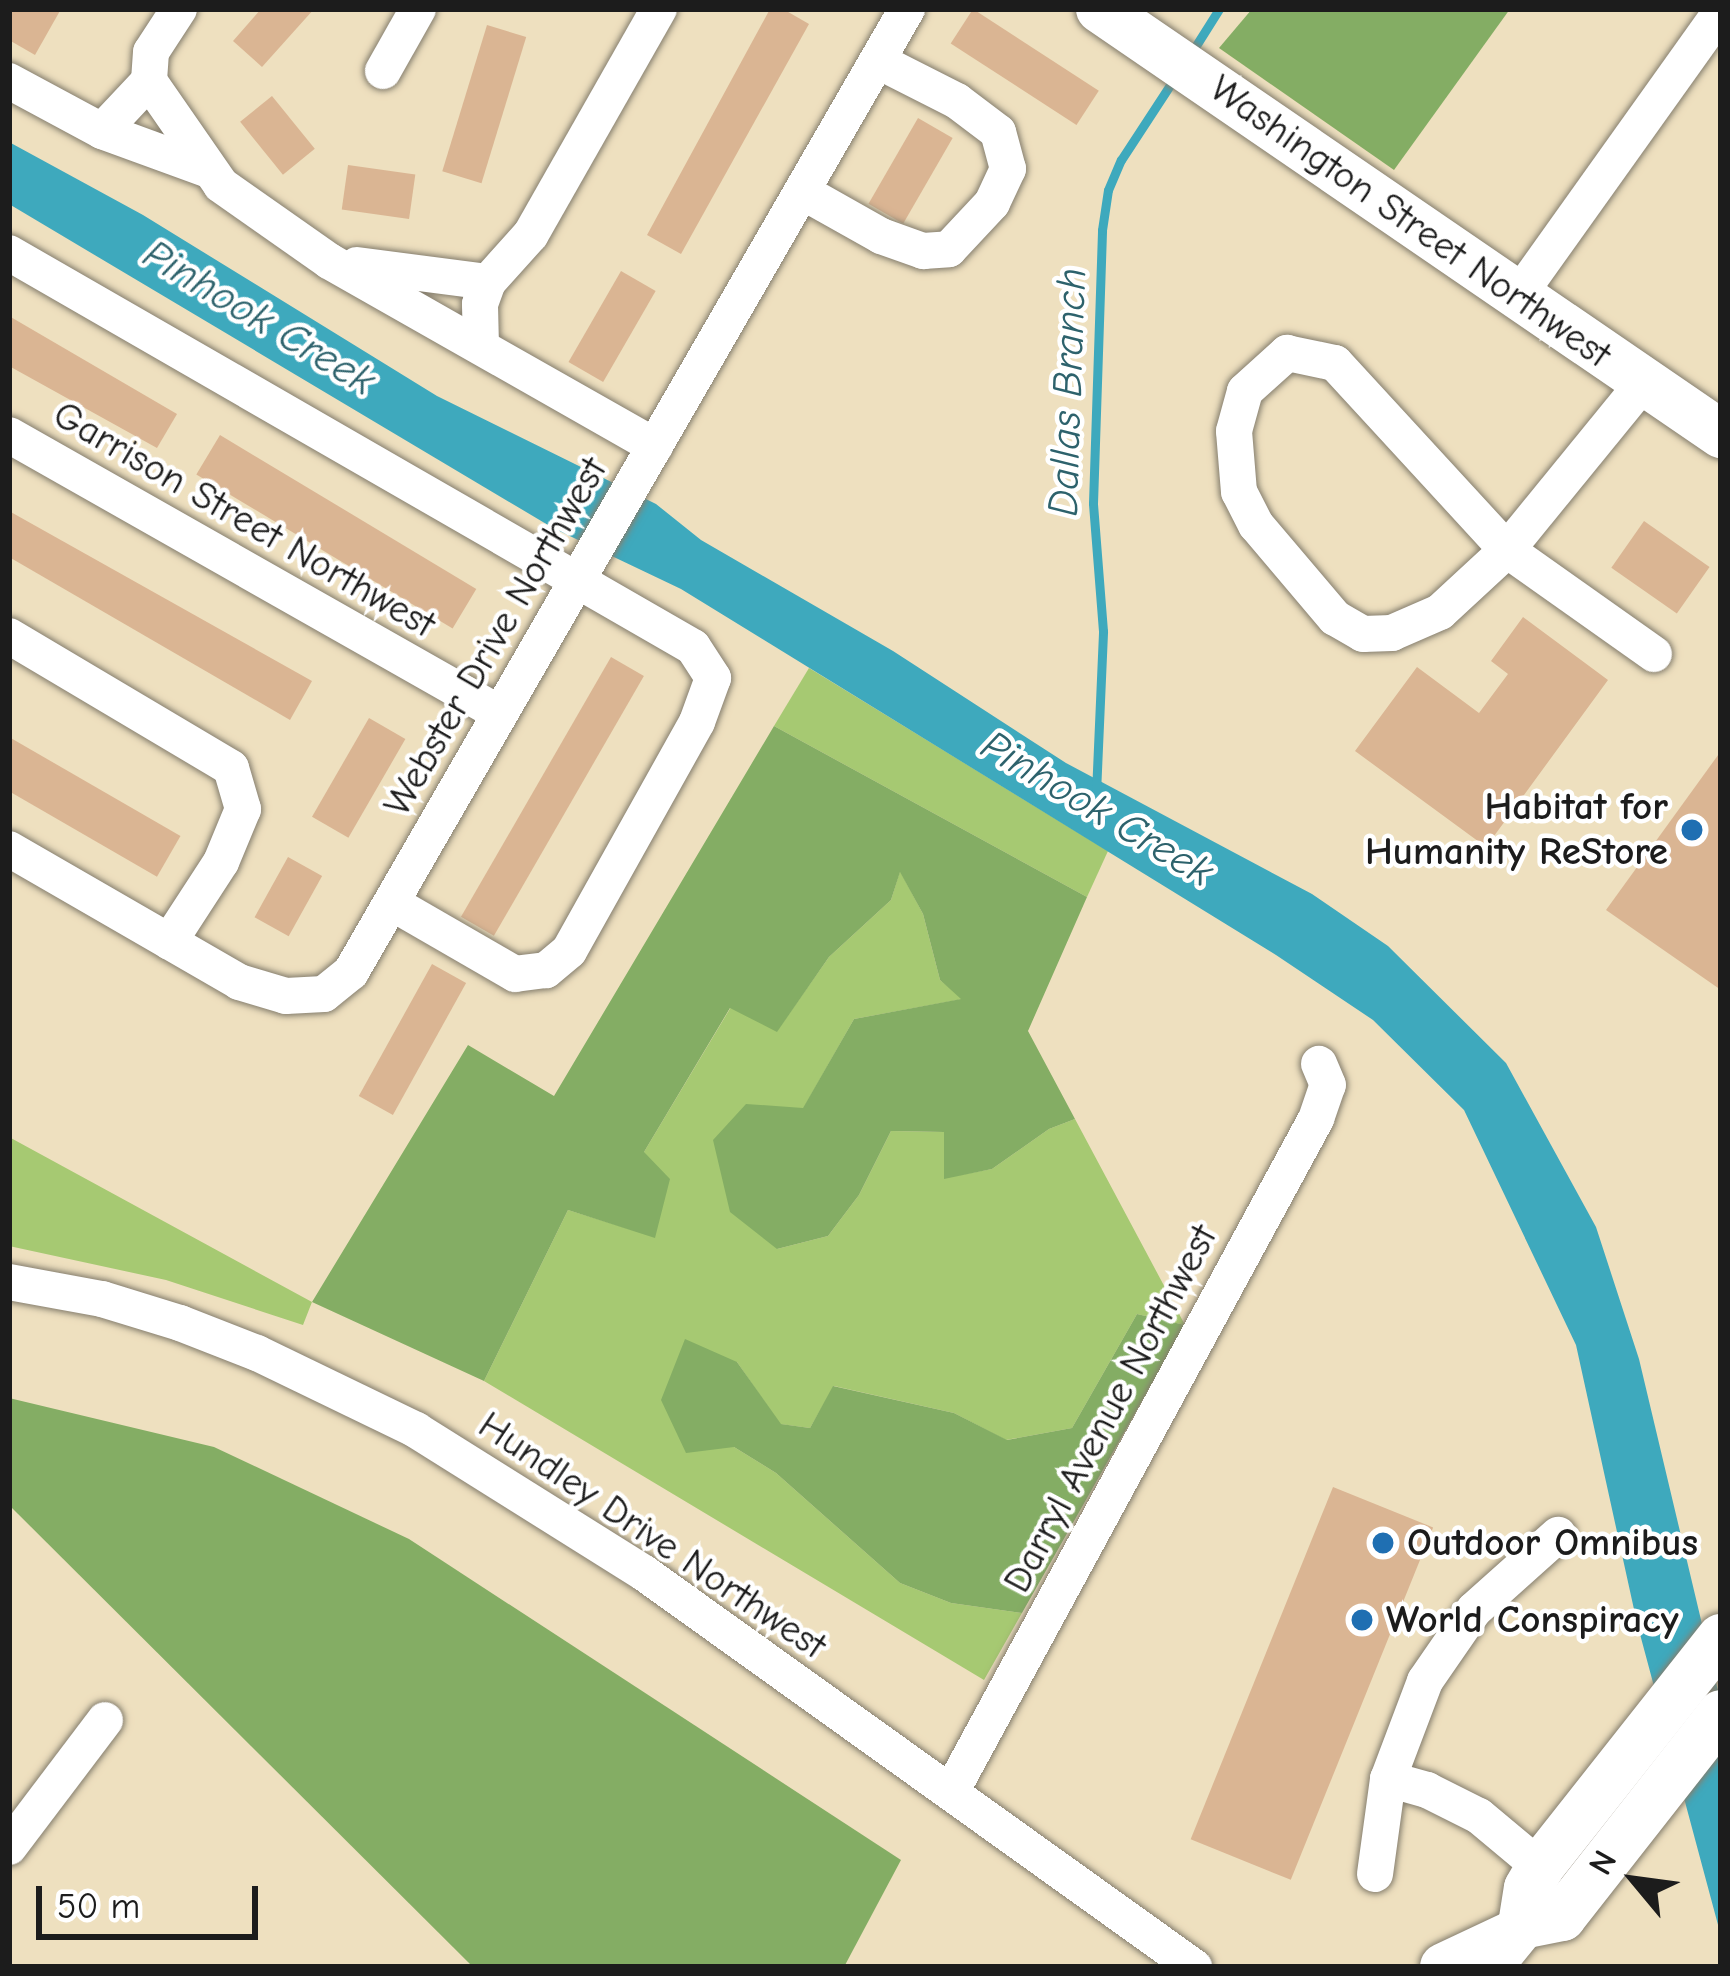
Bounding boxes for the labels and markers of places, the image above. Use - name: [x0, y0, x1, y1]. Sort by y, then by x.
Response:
- place label: Habitat for Humanity ReStore: [1365, 785, 1668, 876]
- marker: Habitat for Humanity ReStore: [1679, 817, 1705, 843]
- place label: Outdoor Omnibus: [1407, 1520, 1698, 1566]
- marker: Outdoor Omnibus: [1370, 1530, 1396, 1556]
- place label: World Conspiracy: [1386, 1597, 1678, 1643]
- marker: World Conspiracy: [1349, 1607, 1375, 1633]

